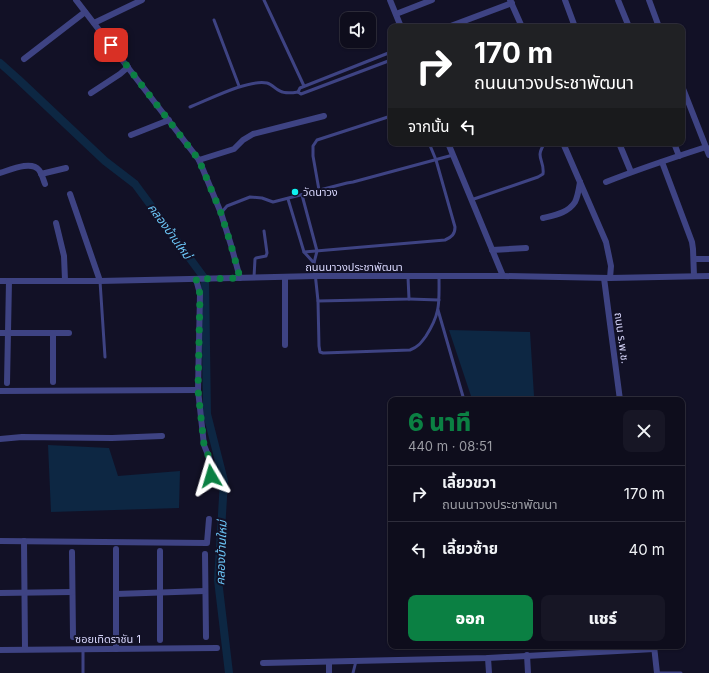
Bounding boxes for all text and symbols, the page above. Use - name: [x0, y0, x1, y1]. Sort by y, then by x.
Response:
- map controls: [340, 12, 376, 48]
- button: sound: [340, 12, 376, 48]
- pin: [94, 28, 128, 62]
- icon: arrive: [100, 34, 122, 56]
- text: 170 m: [474, 36, 553, 70]
- icon: right: [408, 40, 460, 92]
- text: ถนนนาวงประชาพัฒนา: [474, 72, 634, 93]
- icon: left: [457, 116, 479, 138]
- text: จากนั้น: [408, 117, 449, 136]
- place label: วัดนาวง: [303, 185, 338, 199]
- marker: วัดนาวง: [290, 187, 300, 197]
- water label: คลองบ้านใหม่: [145, 200, 196, 263]
- street label: ถนนนาวงประชาพัฒนา: [305, 260, 403, 274]
- street label: ถนน ร.พ.ช.: [611, 311, 633, 365]
- text: 6 นาที: [408, 408, 471, 437]
- button: close: [623, 410, 665, 452]
- text: 440 m · 08:51: [408, 438, 492, 454]
- position arrow: [190, 455, 232, 497]
- text: เลี้ยวขวา: [442, 473, 496, 492]
- icon: right: [408, 483, 430, 505]
- text: 170 m: [624, 484, 665, 503]
- text: ถนนนาวงประชาพัฒนา: [442, 496, 557, 512]
- water label: คลองบ้านใหม่: [212, 518, 230, 586]
- icon: left: [408, 539, 430, 561]
- text: เลี้ยวซ้าย: [442, 539, 498, 558]
- text: 40 m: [628, 540, 665, 559]
- button: ออก: [408, 595, 533, 641]
- button: แชร์: [541, 595, 665, 641]
- street label: ซอยเทิดราชัน 1: [75, 632, 141, 646]

